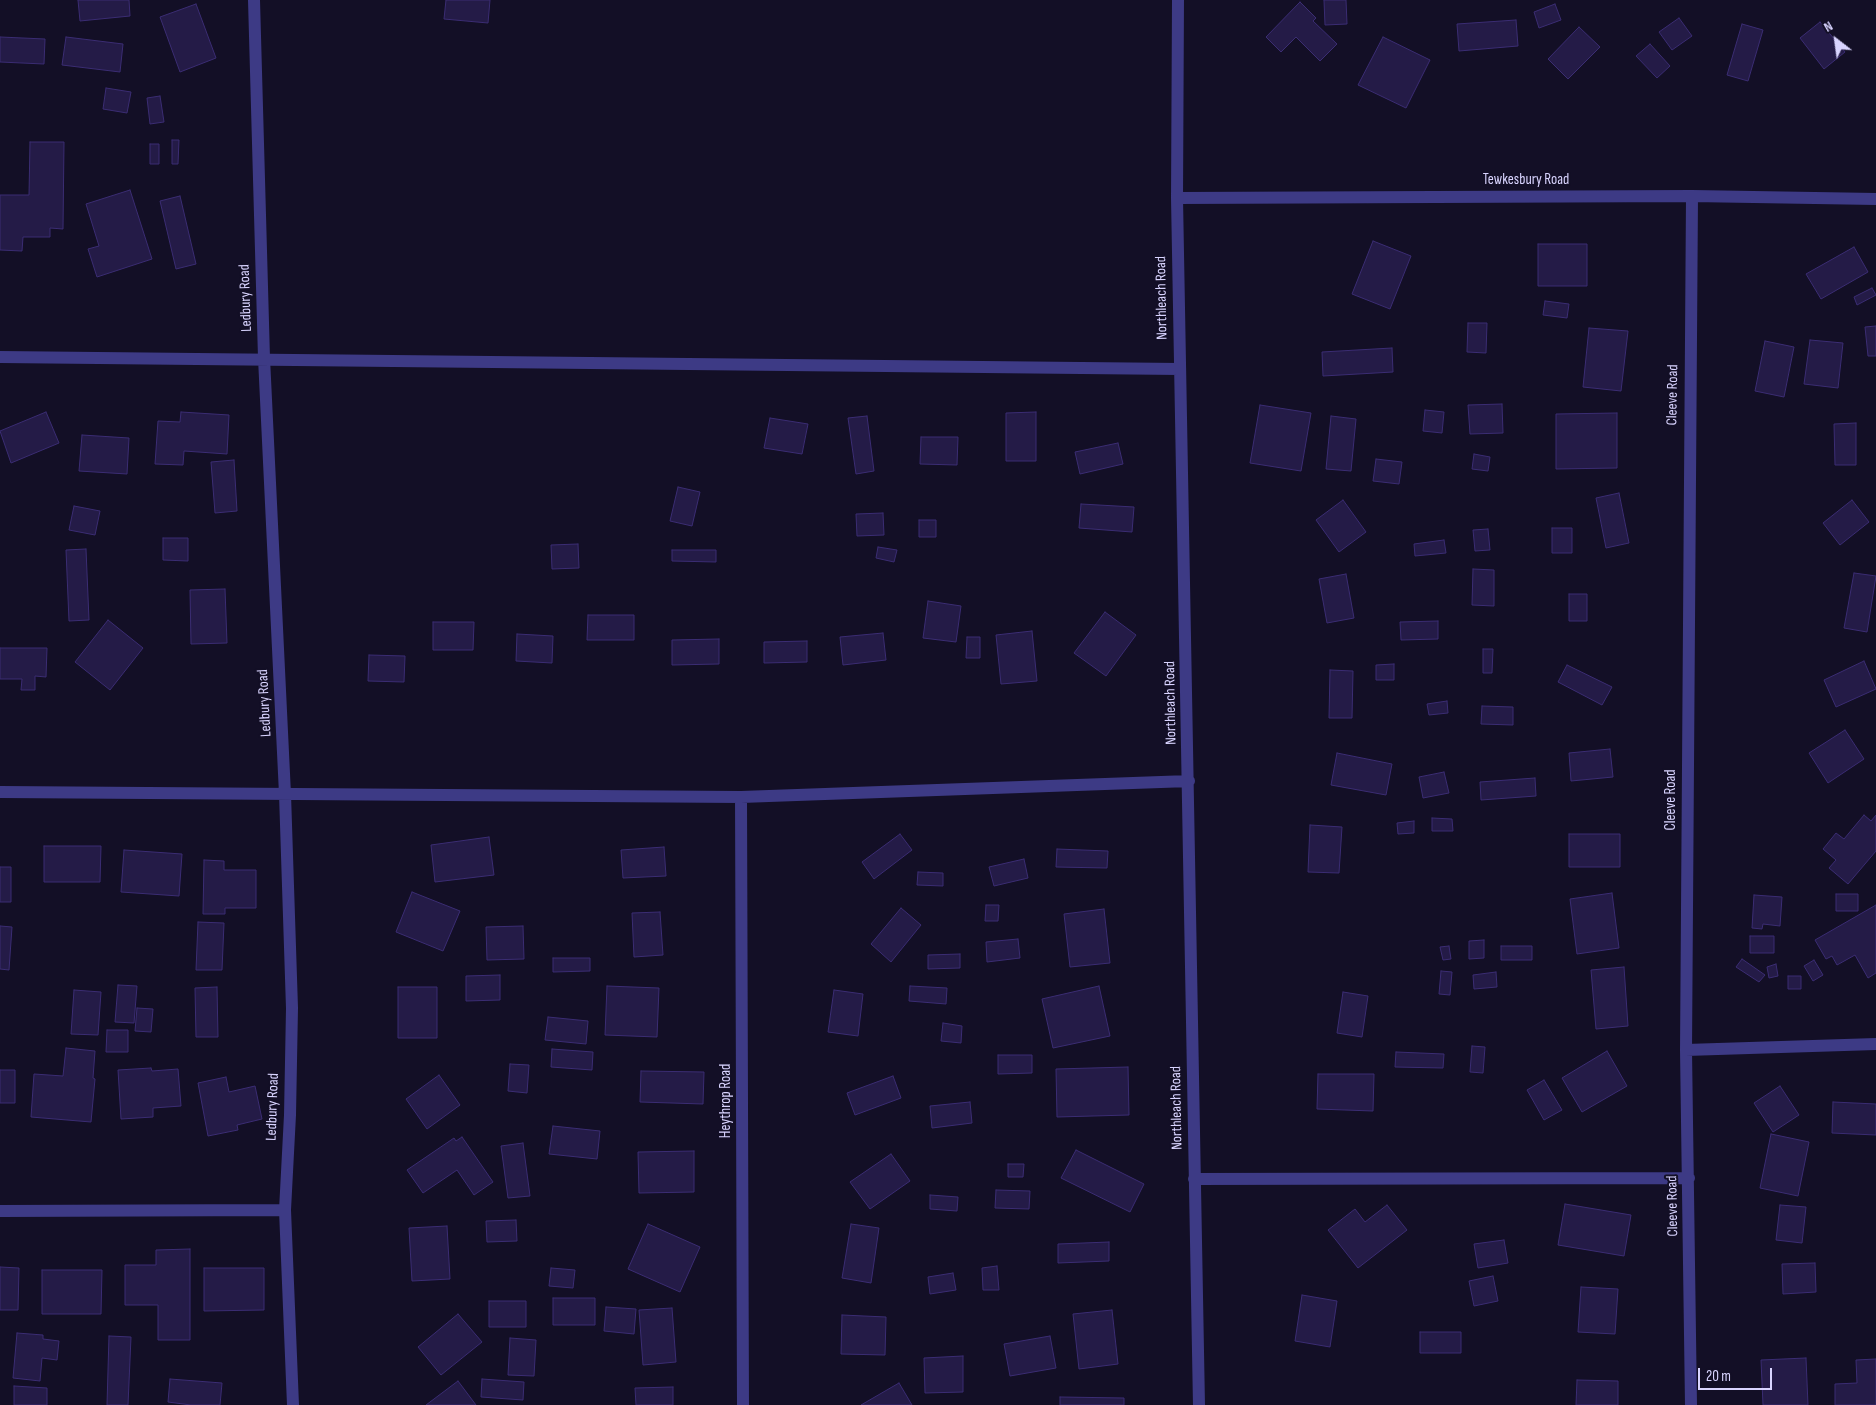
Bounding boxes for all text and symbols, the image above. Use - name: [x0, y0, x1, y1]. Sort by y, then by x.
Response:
- north arrow: [1811, 15, 1861, 65]
- text: N: [1821, 17, 1836, 36]
- street label: Tewkesbury Road: [1483, 171, 1569, 189]
- street label: Northleach Road: [1152, 256, 1172, 340]
- street label: Ledbury Road: [236, 264, 256, 332]
- street label: Cleeve Road: [1663, 364, 1683, 426]
- street label: Northleach Road: [1161, 661, 1181, 745]
- street label: Ledbury Road: [254, 669, 276, 737]
- street label: Cleeve Road: [1662, 769, 1680, 831]
- street label: Heythrop Road: [717, 1064, 735, 1138]
- street label: Northleach Road: [1167, 1066, 1187, 1150]
- street label: Ledbury Road: [263, 1073, 283, 1141]
- street label: Cleeve Road: [1663, 1175, 1683, 1237]
- scale bar: [1701, 1358, 1775, 1390]
- text: 20 m: [1706, 1367, 1731, 1386]

